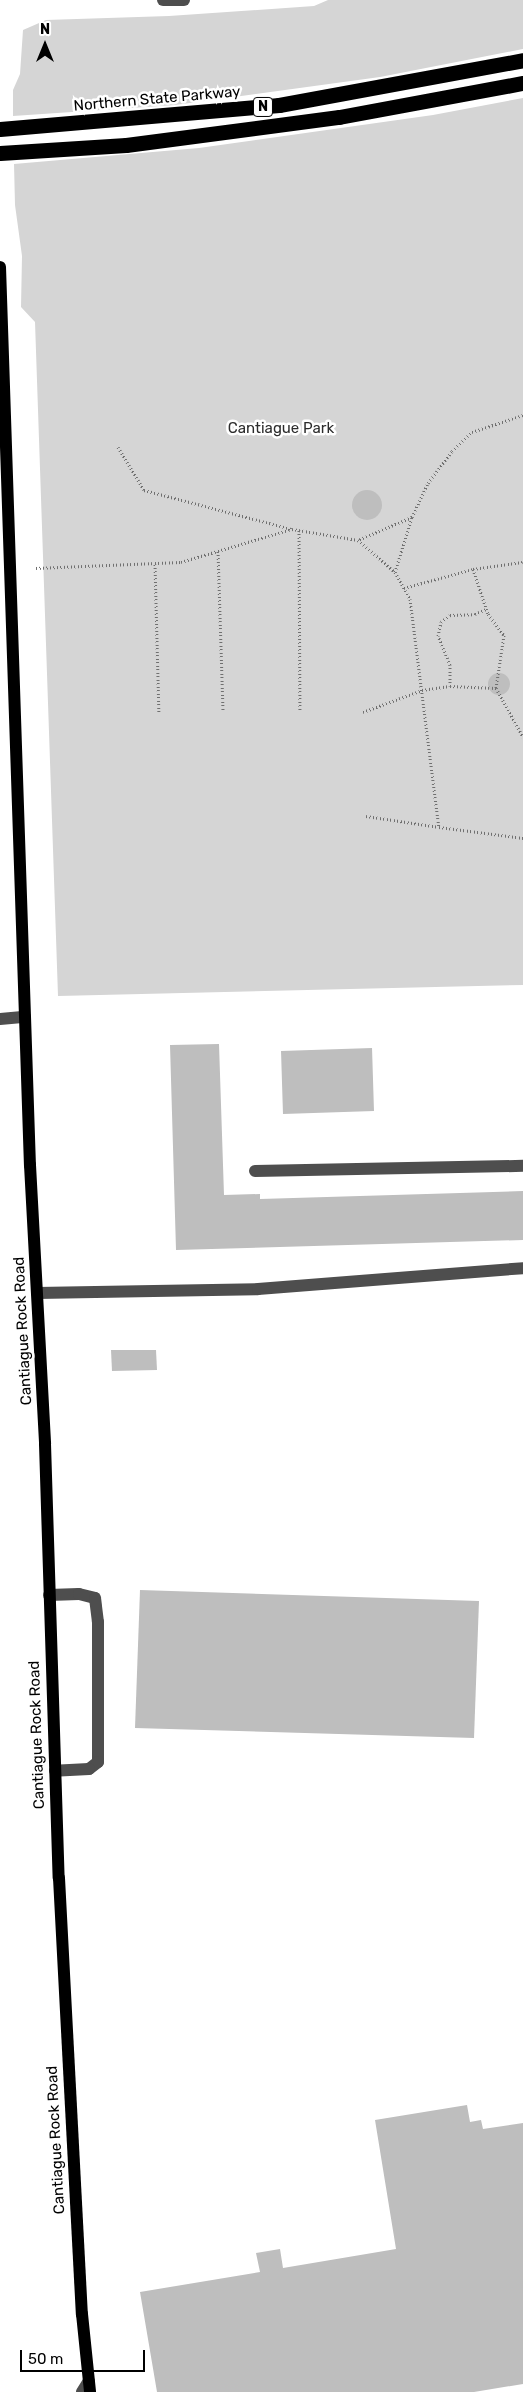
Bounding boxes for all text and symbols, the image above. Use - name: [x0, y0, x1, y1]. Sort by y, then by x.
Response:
- north arrow: [20, 20, 70, 70]
- text: N: [40, 21, 50, 38]
- street label: Northern State Parkway: [73, 83, 241, 115]
- road number: N: [252, 95, 274, 118]
- park label: Cantiague Park: [228, 420, 334, 438]
- street label: Cantiague Rock Road: [10, 1256, 36, 1406]
- street label: Cantiague Rock Road: [25, 1660, 49, 1810]
- street label: Cantiague Rock Road: [43, 2065, 69, 2215]
- scale bar: [22, 2340, 148, 2372]
- text: 50 m: [28, 2350, 63, 2368]

